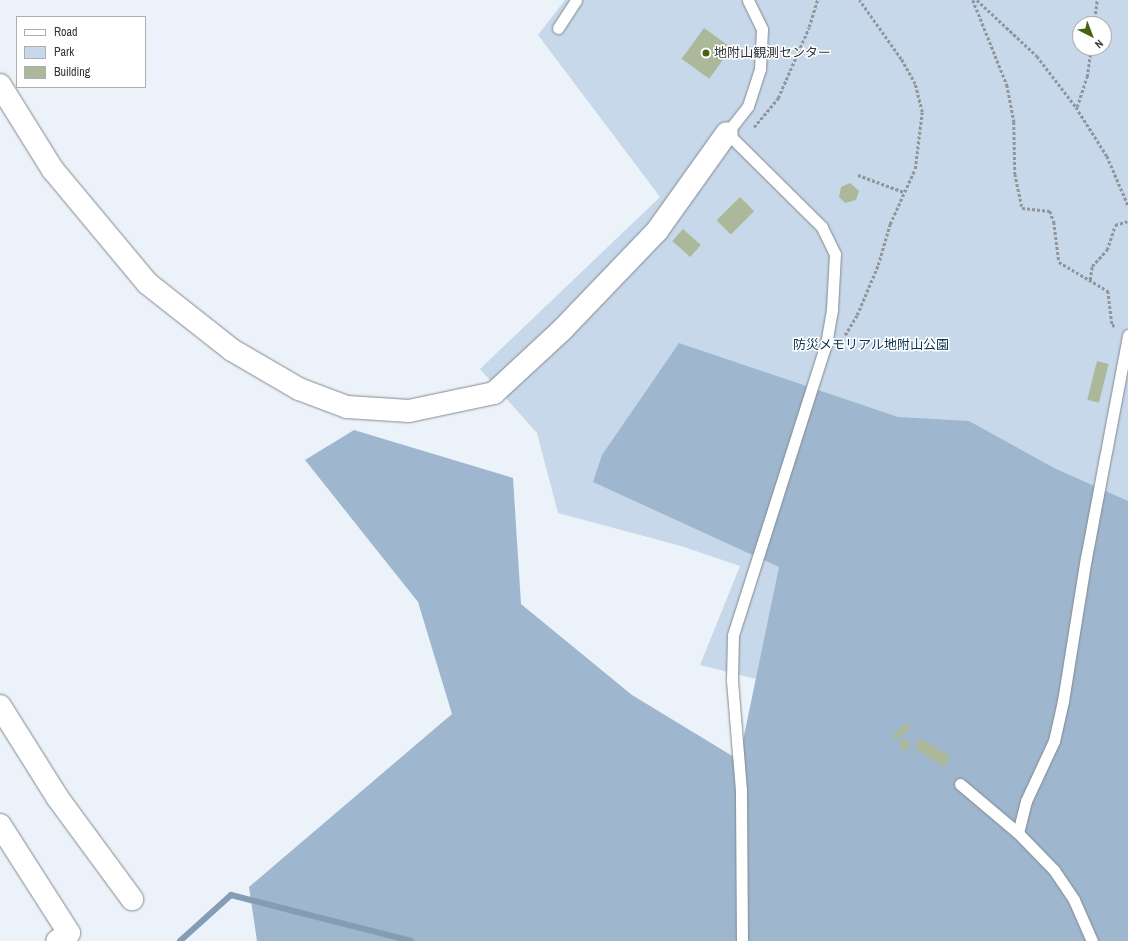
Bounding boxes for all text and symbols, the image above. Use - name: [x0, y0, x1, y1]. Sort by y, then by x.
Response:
- legend: [16, 16, 146, 88]
- north arrow: [1072, 16, 1112, 56]
- text: Road: [54, 24, 78, 40]
- text: N: [1092, 37, 1106, 52]
- text: Park: [54, 44, 74, 60]
- place label: 地附山観測センター: [714, 45, 831, 61]
- marker: 地附山観測センター: [701, 48, 711, 58]
- text: Building: [54, 64, 90, 80]
- park label: 防災メモリアル地附山公園: [793, 337, 949, 353]

